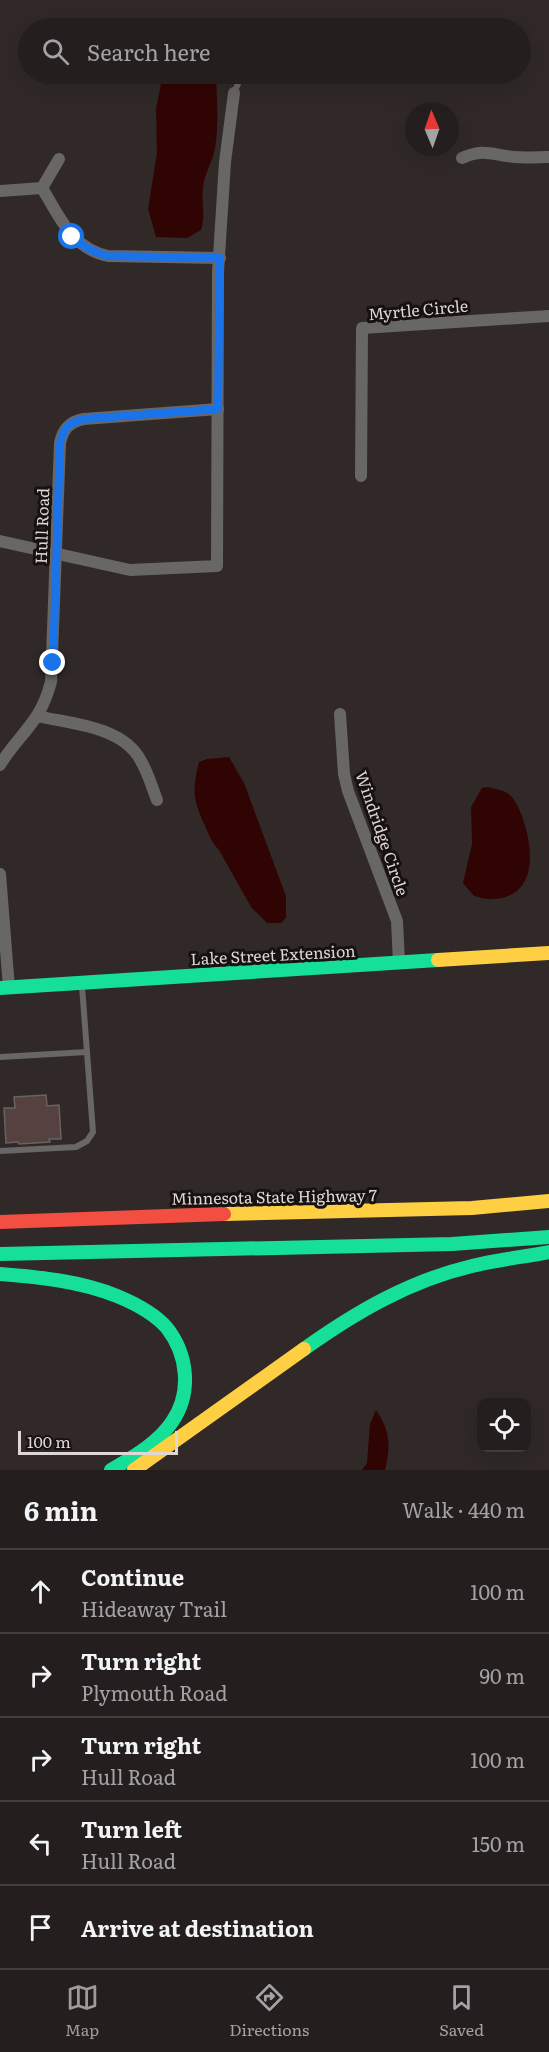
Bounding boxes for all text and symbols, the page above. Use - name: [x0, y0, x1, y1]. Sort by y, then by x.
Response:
- search box: [18, 18, 531, 84]
- icon: search: [39, 35, 72, 68]
- text: Search here: [87, 35, 210, 68]
- north arrow: [405, 102, 459, 156]
- route start: [58, 223, 84, 249]
- street label: Myrtle Circle: [367, 293, 469, 325]
- street label: Hull Road: [28, 487, 54, 564]
- route end: [39, 649, 65, 675]
- street label: Windridge Circle: [350, 767, 416, 899]
- street label: Lake Street Extension: [190, 938, 357, 970]
- street label: Minnesota State Highway 7: [171, 1182, 377, 1210]
- map controls: [477, 1398, 531, 1452]
- button: locate: [477, 1398, 531, 1452]
- scale bar: [18, 1428, 178, 1456]
- text: 100 m: [27, 1429, 71, 1453]
- text: 6 min: [24, 1490, 98, 1529]
- text: Walk · 440 m: [402, 1494, 525, 1524]
- text: Continue: [81, 1560, 184, 1593]
- icon: ahead: [24, 1575, 57, 1608]
- text: 100 m: [470, 1576, 525, 1606]
- text: Hideaway Trail: [81, 1593, 227, 1623]
- text: Turn right: [81, 1644, 201, 1677]
- icon: right: [24, 1659, 57, 1692]
- text: 90 m: [480, 1660, 525, 1690]
- text: Plymouth Road: [81, 1677, 227, 1707]
- text: Turn right: [81, 1728, 201, 1761]
- icon: right: [24, 1743, 57, 1776]
- text: 100 m: [470, 1744, 525, 1774]
- text: Hull Road: [81, 1761, 176, 1791]
- text: Turn left: [81, 1812, 182, 1845]
- icon: left: [24, 1827, 57, 1860]
- text: 150 m: [472, 1828, 525, 1858]
- text: Hull Road: [81, 1845, 176, 1875]
- icon: arrive: [24, 1911, 57, 1944]
- text: Arrive at destination: [81, 1911, 314, 1944]
- tab: Map: [65, 1981, 99, 2041]
- tab: Directions: [229, 1981, 309, 2041]
- tab: Saved: [439, 1981, 484, 2041]

